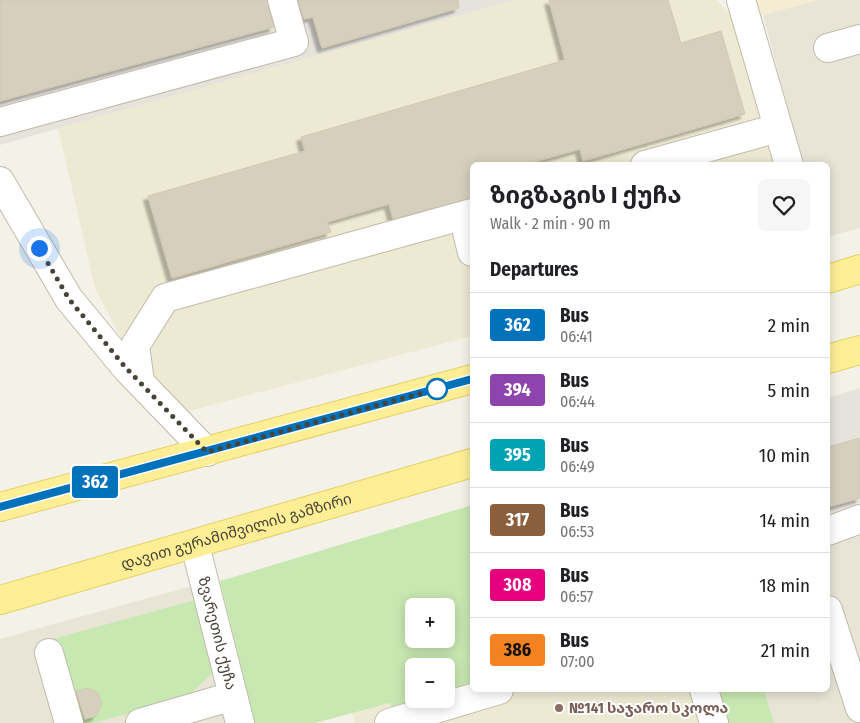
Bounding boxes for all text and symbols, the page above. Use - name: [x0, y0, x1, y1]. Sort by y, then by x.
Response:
- button: heart: [758, 179, 810, 231]
- text: ზიგზაგის I ქუჩა: [490, 181, 681, 209]
- text: Walk · 2 min · 90 m: [490, 214, 610, 233]
- your location: [27, 236, 52, 261]
- text: Departures: [490, 258, 578, 281]
- text: Bus: [560, 304, 589, 327]
- text: 362: [504, 314, 531, 336]
- text: 2 min: [768, 314, 810, 337]
- text: 06:41: [560, 327, 593, 346]
- text: Bus: [560, 369, 589, 392]
- unlabelled marker: [426, 378, 448, 400]
- text: 394: [504, 379, 531, 401]
- text: 5 min: [767, 379, 810, 402]
- text: 06:44: [560, 392, 595, 411]
- text: Bus: [560, 434, 589, 457]
- text: 395: [504, 444, 531, 466]
- text: 10 min: [759, 444, 810, 467]
- text: 06:49: [560, 457, 595, 476]
- line badge: 362: [66, 466, 124, 498]
- text: 362: [82, 471, 108, 493]
- street label: დავით გურამიშვილის გამზირი: [119, 489, 354, 573]
- text: Bus: [560, 499, 589, 522]
- text: 317: [506, 509, 529, 531]
- text: 14 min: [760, 509, 810, 532]
- text: 06:53: [560, 522, 594, 541]
- text: Bus: [560, 564, 589, 587]
- text: 308: [504, 574, 531, 596]
- text: 18 min: [759, 574, 810, 597]
- street label: ზვარეთის ქუჩა: [194, 575, 240, 692]
- text: 06:57: [560, 587, 593, 606]
- map controls: [405, 598, 455, 708]
- button: +: [405, 598, 455, 648]
- text: Bus: [560, 629, 589, 652]
- text: 386: [504, 639, 531, 661]
- text: 21 min: [761, 639, 810, 662]
- text: 07:00: [560, 652, 595, 671]
- button: −: [405, 658, 455, 708]
- place label: №141 საჯარო სკოლა: [569, 699, 729, 717]
- marker: №141 საჯარო სკოლა: [553, 702, 565, 714]

